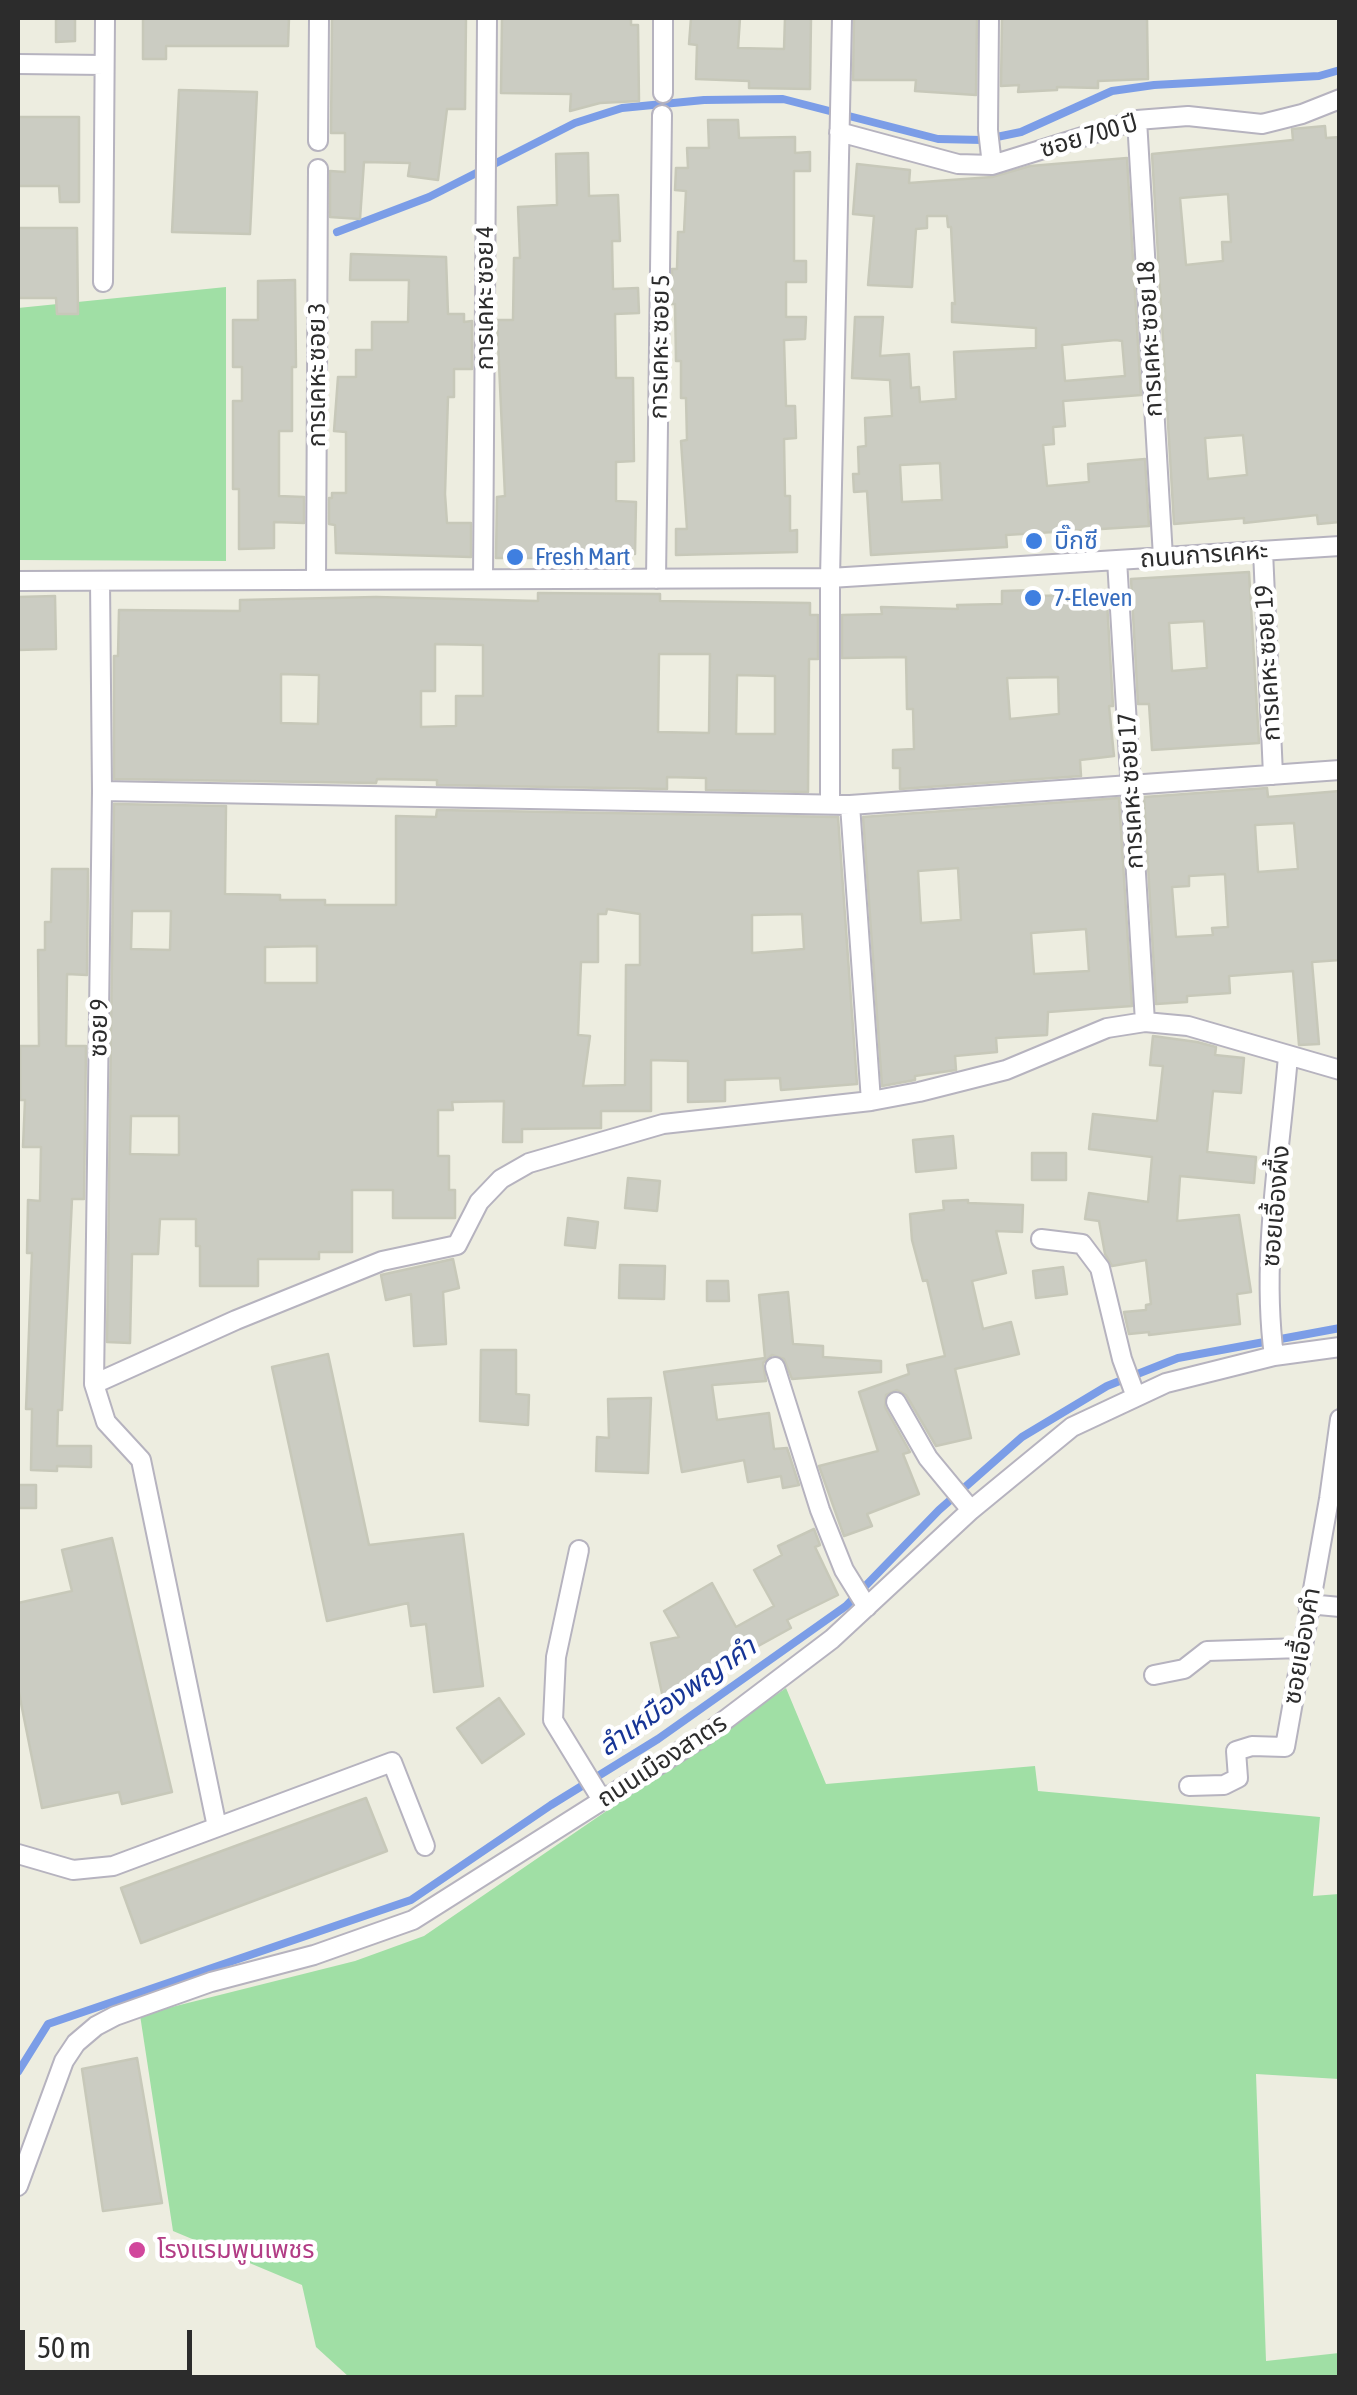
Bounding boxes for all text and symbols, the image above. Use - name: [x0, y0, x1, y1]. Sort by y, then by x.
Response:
- street label: ซอย 700 ปี: [1037, 108, 1141, 164]
- street label: การเคหะ ซอย 4: [470, 226, 500, 370]
- street label: การเคหะ ซอย 18: [1131, 260, 1169, 418]
- street label: การเคหะ ซอย 5: [644, 274, 676, 420]
- street label: การเคหะ ซอย 3: [302, 303, 332, 447]
- place label: บิ๊กซี: [1054, 526, 1098, 556]
- marker: บิ๊กซี: [1023, 530, 1045, 552]
- street label: ถนนการเคหะ: [1139, 536, 1269, 574]
- place label: Fresh Mart: [535, 542, 630, 572]
- marker: Fresh Mart: [504, 546, 526, 568]
- place label: 7-Eleven: [1053, 583, 1133, 613]
- street label: การเคหะ ซอย 19: [1249, 584, 1287, 742]
- marker: 7-Eleven: [1022, 587, 1044, 609]
- street label: การเคหะ ซอย 17: [1112, 712, 1150, 870]
- street label: ซอย 9: [83, 999, 115, 1057]
- street label: ซอยเอื้องผื้ง: [1256, 1144, 1296, 1268]
- street label: ซอยเอื้องคำ: [1277, 1585, 1327, 1707]
- water label: ลำเหมืองพญาคำ: [592, 1630, 762, 1764]
- street label: ถนนเมืองสาตร: [591, 1708, 733, 1814]
- place label: โรงแรมพูนเพชร: [157, 2235, 314, 2265]
- marker: โรงแรมพูนเพชร: [126, 2239, 148, 2261]
- scale bar: [25, 2310, 198, 2372]
- text: 50 m: [37, 2330, 91, 2364]

